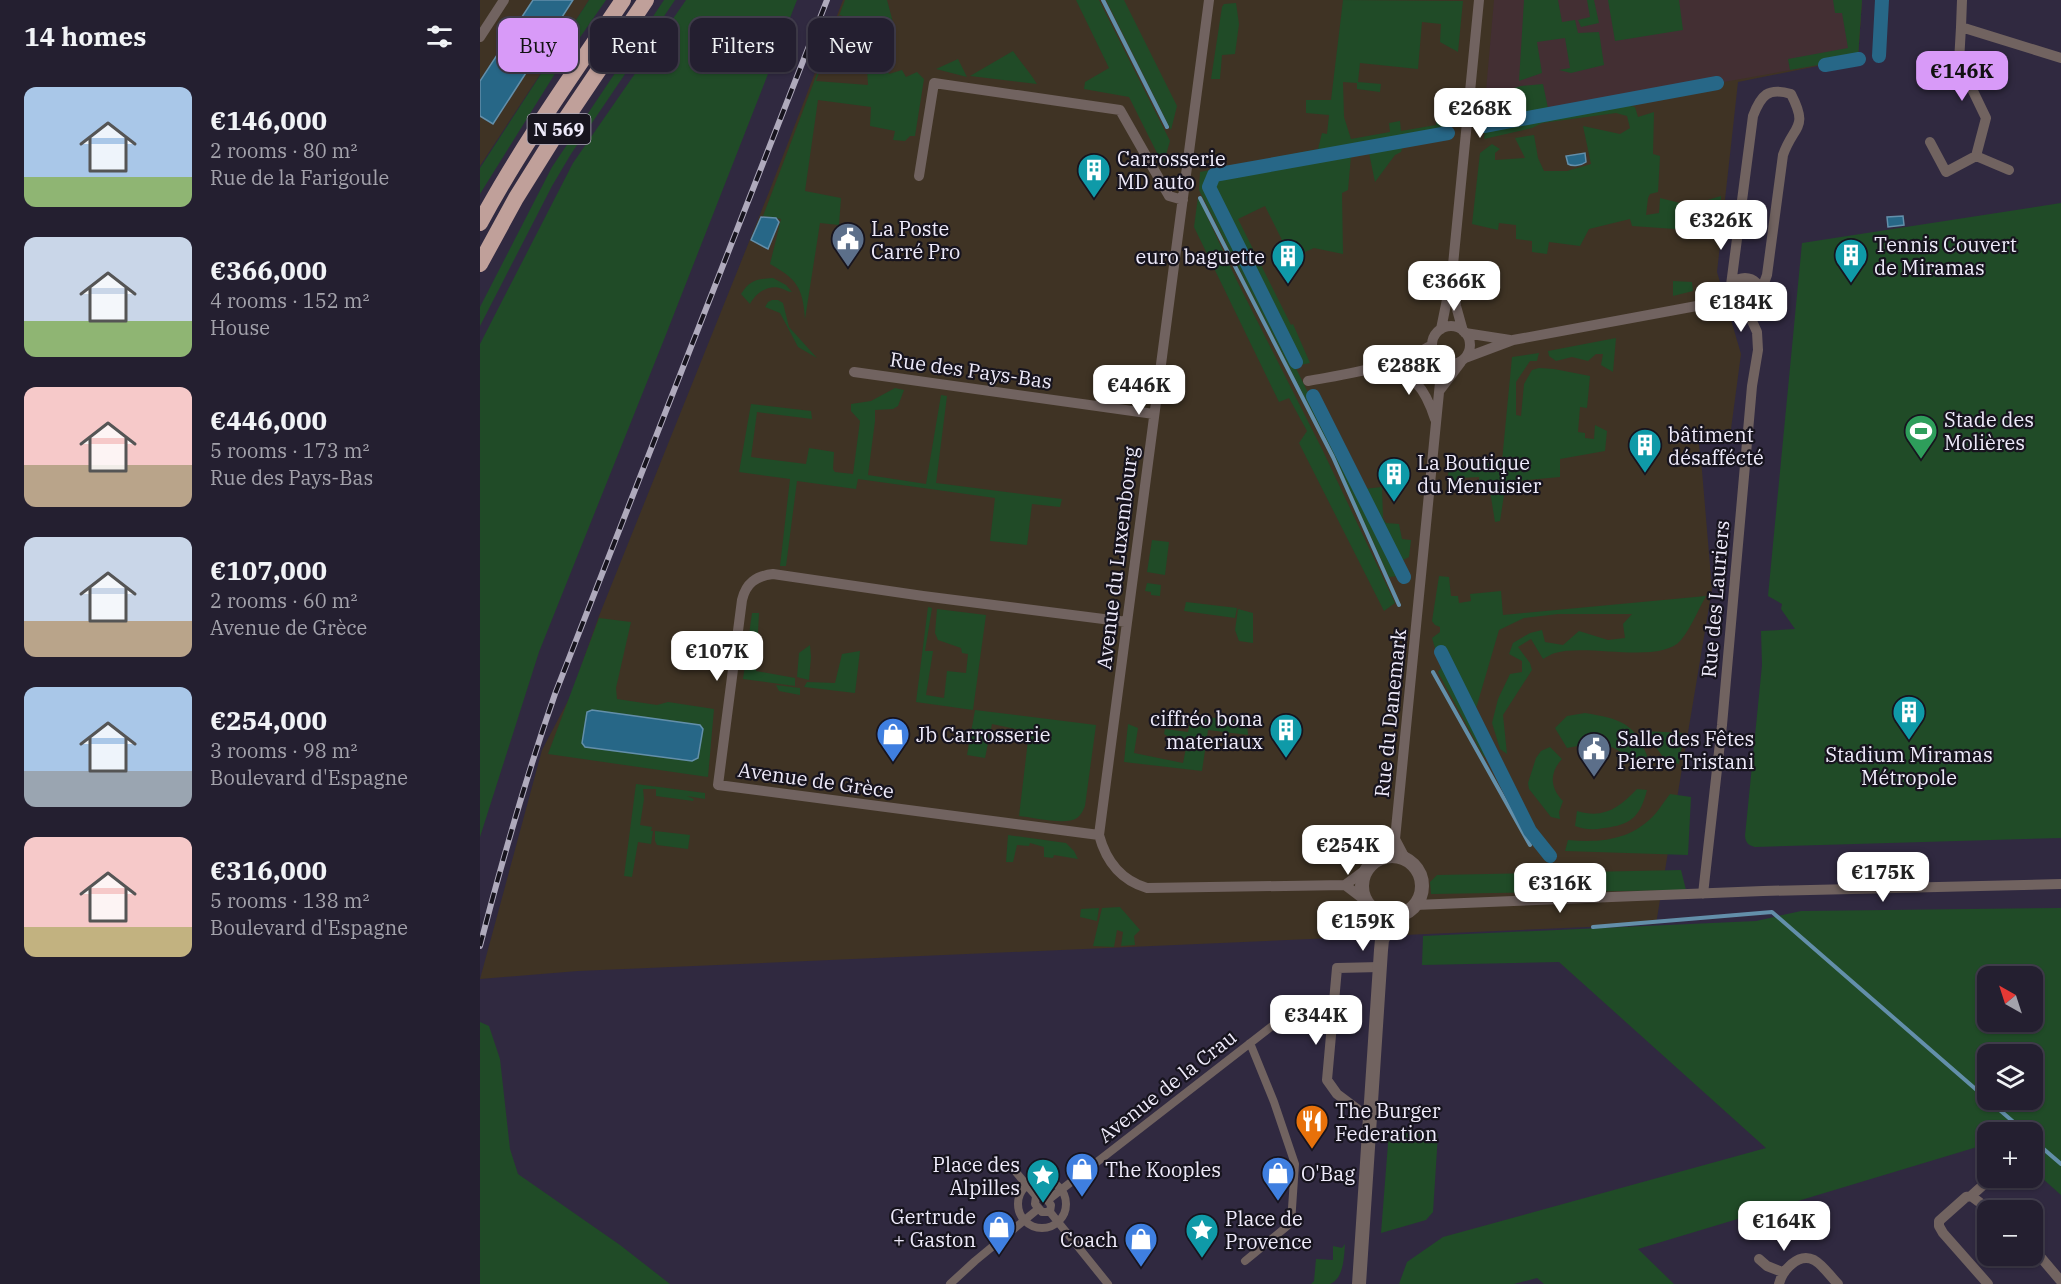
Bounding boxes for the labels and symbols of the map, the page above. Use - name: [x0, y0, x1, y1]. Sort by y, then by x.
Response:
- pin: €146K: [1920, 51, 2004, 102]
- pin: €268K: [1438, 88, 1522, 139]
- road number: N 569: [528, 114, 590, 144]
- place label: Carrosserie MD auto: [1117, 145, 1226, 195]
- building icon: Carrosserie MD auto: [1076, 152, 1112, 199]
- pin: €326K: [1679, 200, 1763, 251]
- place label: La Poste Carré Pro: [871, 215, 960, 265]
- public building icon: La Poste Carré Pro: [830, 221, 866, 268]
- place label: Tennis Couvert de Miramas: [1874, 231, 2017, 281]
- building icon: Tennis Couvert de Miramas: [1833, 237, 1869, 284]
- building icon: euro baguette: [1270, 238, 1306, 285]
- place label: euro baguette: [1136, 243, 1265, 270]
- pin: €366K: [1412, 261, 1496, 312]
- pin: €184K: [1699, 282, 1783, 333]
- street label: Rue des Pays-Bas: [888, 345, 1054, 395]
- pin: €288K: [1367, 345, 1451, 396]
- pin: €446K: [1097, 365, 1181, 416]
- place label: Stade des Molières: [1944, 406, 2034, 456]
- sports icon: Stade des Molières: [1903, 413, 1939, 460]
- place label: bâtiment désaffécté: [1668, 421, 1764, 471]
- building icon: bâtiment désaffécté: [1627, 427, 1663, 474]
- street label: Avenue du Luxembourg: [1090, 445, 1144, 671]
- place label: La Boutique du Menuisier: [1417, 449, 1542, 499]
- building icon: La Boutique du Menuisier: [1376, 456, 1412, 503]
- street label: Rue des Lauriers: [1695, 519, 1735, 679]
- street label: Rue du Danemark: [1368, 627, 1412, 799]
- pin: €107K: [675, 631, 759, 682]
- building icon: Stadium Miramas Métropole: [1891, 694, 1927, 741]
- place label: ciffréo bona materiaux: [1150, 705, 1263, 755]
- building icon: ciffréo bona materiaux: [1268, 712, 1304, 759]
- shop icon: Jb Carrosserie: [875, 716, 911, 763]
- place label: Jb Carrosserie: [916, 721, 1050, 748]
- place label: Salle des Fêtes Pierre Tristani: [1617, 725, 1754, 775]
- public building icon: Salle des Fêtes Pierre Tristani: [1576, 731, 1612, 778]
- place label: Stadium Miramas Métropole: [1825, 741, 1993, 791]
- street label: Avenue de Grèce: [736, 756, 896, 804]
- pin: €254K: [1306, 825, 1390, 876]
- pin: €175K: [1841, 852, 1925, 903]
- pin: €316K: [1518, 863, 1602, 914]
- pin: €159K: [1321, 901, 1405, 952]
- north arrow: [1977, 966, 2043, 1032]
- pin: €344K: [1274, 995, 1358, 1046]
- street label: Avenue de la Crau: [1092, 1023, 1242, 1149]
- place label: The Burger Federation: [1335, 1097, 1441, 1147]
- restaurant icon: The Burger Federation: [1294, 1103, 1330, 1150]
- place label: Place des Alpilles: [932, 1151, 1020, 1201]
- shop icon: The Kooples: [1064, 1151, 1100, 1198]
- shop icon: O'Bag: [1260, 1155, 1296, 1202]
- place label: The Kooples: [1105, 1156, 1221, 1183]
- place icon: Place des Alpilles: [1025, 1157, 1061, 1204]
- place label: O'Bag: [1301, 1160, 1355, 1187]
- pin: €164K: [1742, 1201, 1826, 1252]
- place label: Gertrude + Gaston: [890, 1203, 976, 1253]
- place label: Place de Provence: [1225, 1205, 1312, 1255]
- shop icon: Gertrude + Gaston: [981, 1209, 1017, 1256]
- place icon: Place de Provence: [1184, 1212, 1220, 1259]
- shop icon: Coach: [1123, 1221, 1159, 1268]
- place label: Coach: [1060, 1226, 1118, 1253]

